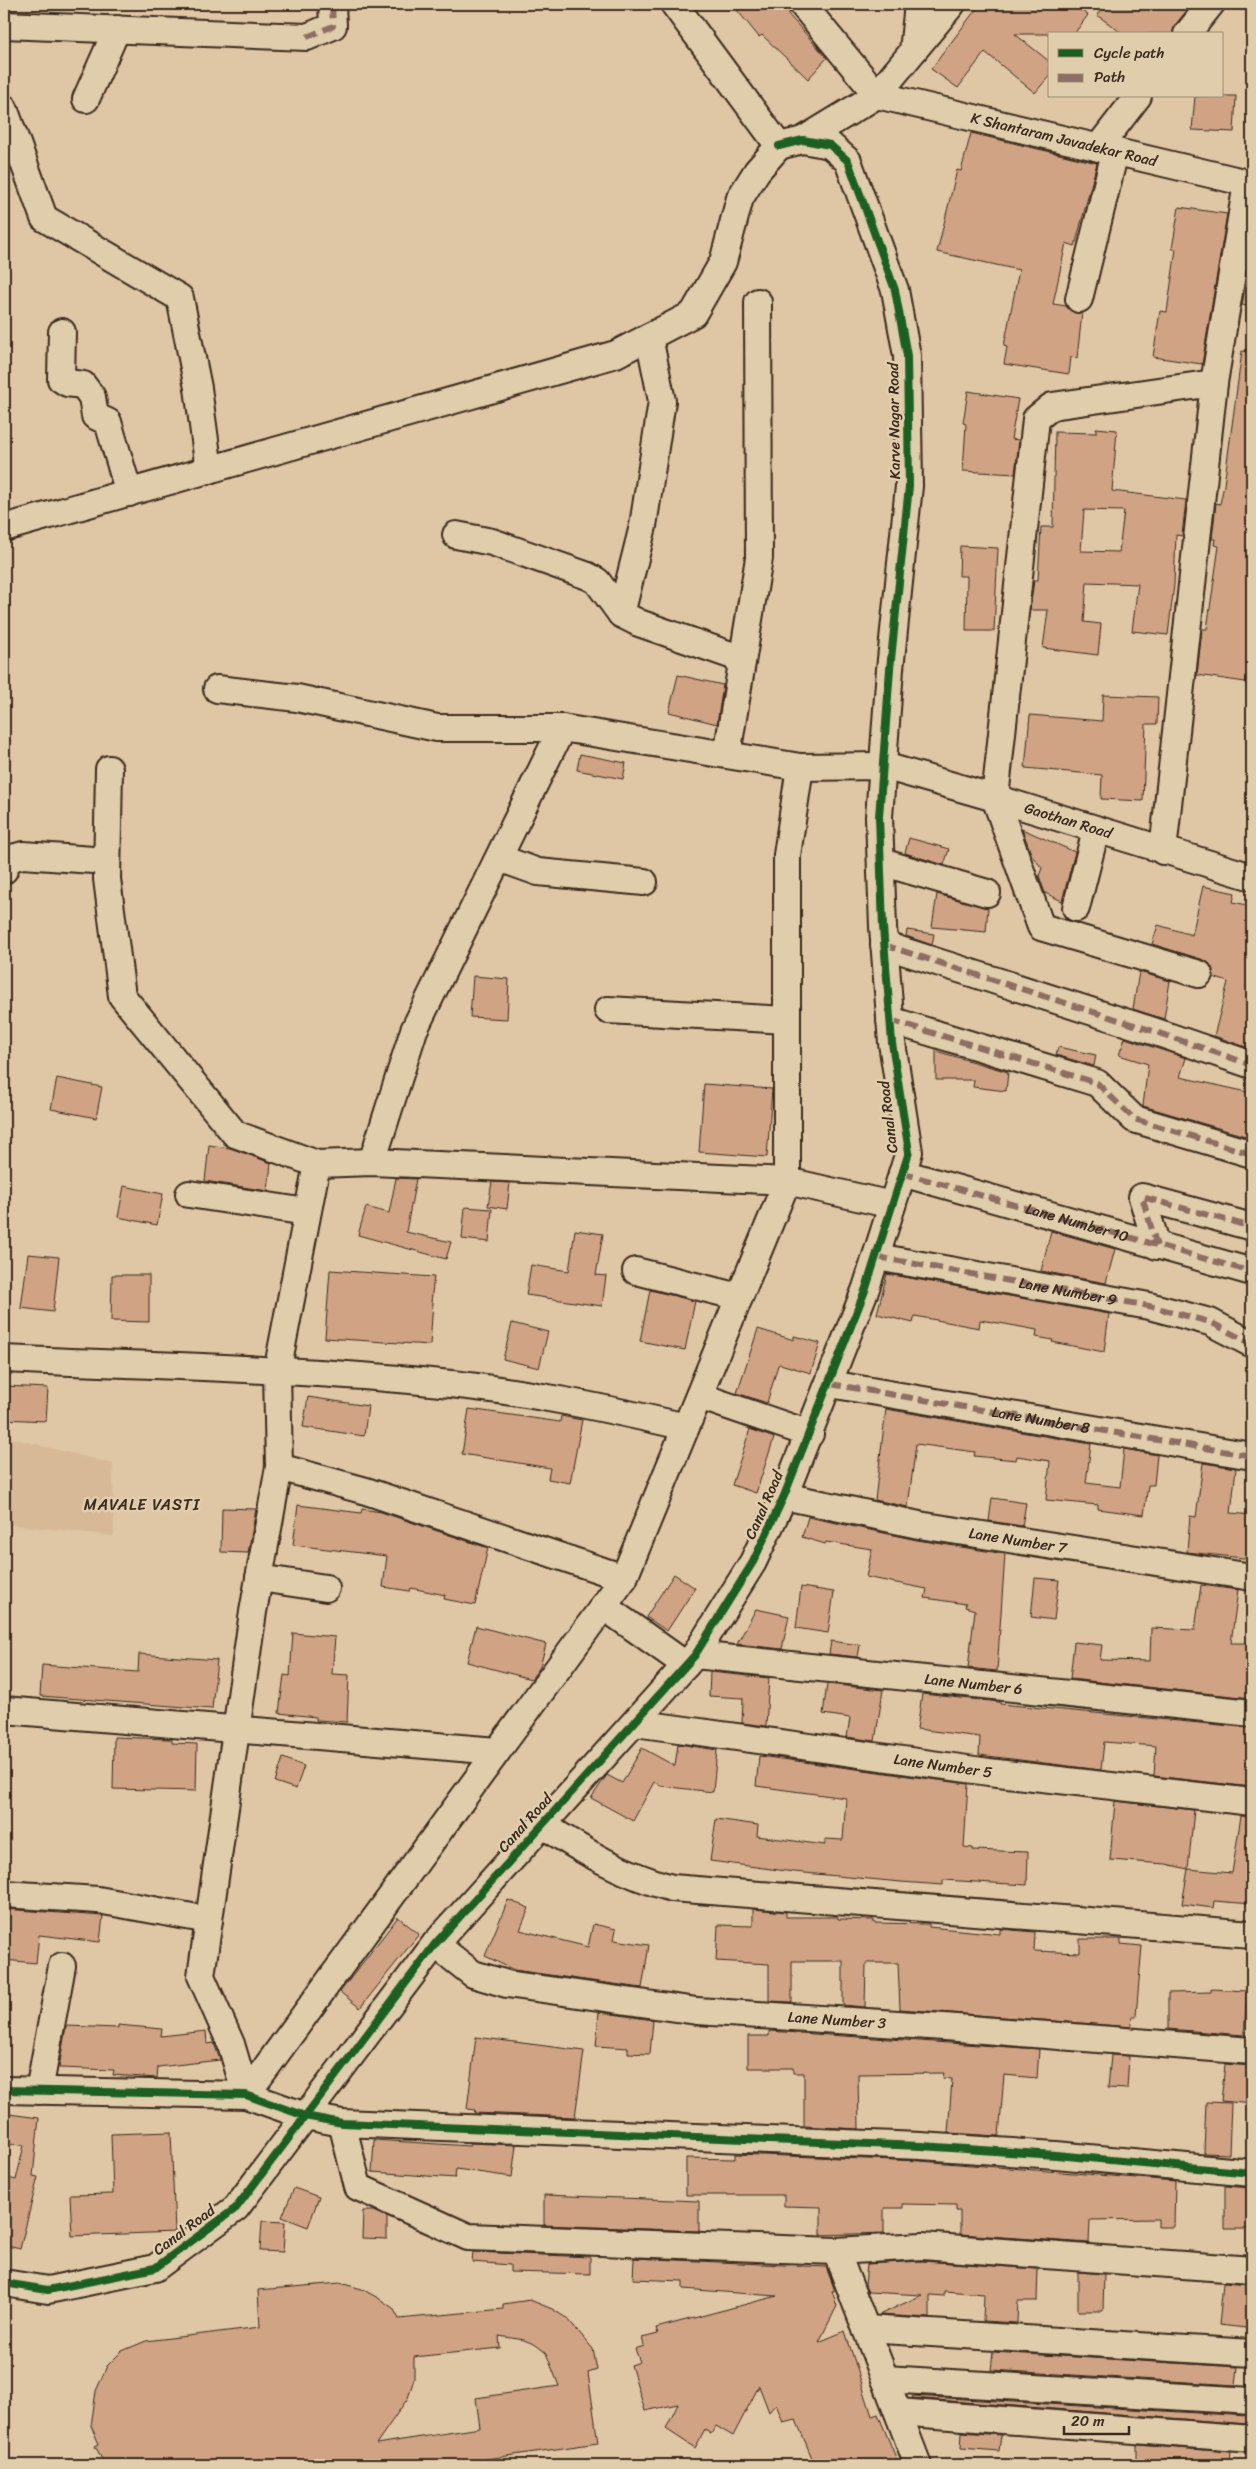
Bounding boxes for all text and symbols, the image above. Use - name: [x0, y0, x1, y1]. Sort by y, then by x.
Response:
- legend: [1048, 32, 1224, 98]
- text: Cycle path: [1094, 40, 1165, 66]
- text: Path: [1094, 64, 1125, 90]
- street label: K Shantaram Javadekar Road: [968, 105, 1161, 174]
- street label: Karve Nagar Road: [880, 361, 908, 480]
- street label: Gaothan Road: [1021, 795, 1116, 847]
- street label: Canal Road: [871, 1078, 905, 1155]
- street label: Lane Number 10: [1023, 1196, 1132, 1249]
- street label: Lane Number 9: [1017, 1270, 1119, 1313]
- street label: Lane Number 8: [990, 1399, 1092, 1441]
- street label: Canal Road: [737, 1466, 791, 1543]
- district label: MAVALE VASTI: [84, 1490, 201, 1519]
- street label: Lane Number 7: [967, 1520, 1070, 1561]
- street label: Lane Number 6: [923, 1666, 1024, 1702]
- street label: Lane Number 5: [892, 1746, 994, 1785]
- street label: Canal Road: [491, 1786, 560, 1859]
- street label: Lane Number 3: [787, 2004, 887, 2036]
- street label: Canal Road: [147, 2197, 222, 2262]
- scale bar: [1064, 2404, 1128, 2436]
- text: 20 m: [1071, 2408, 1105, 2434]

